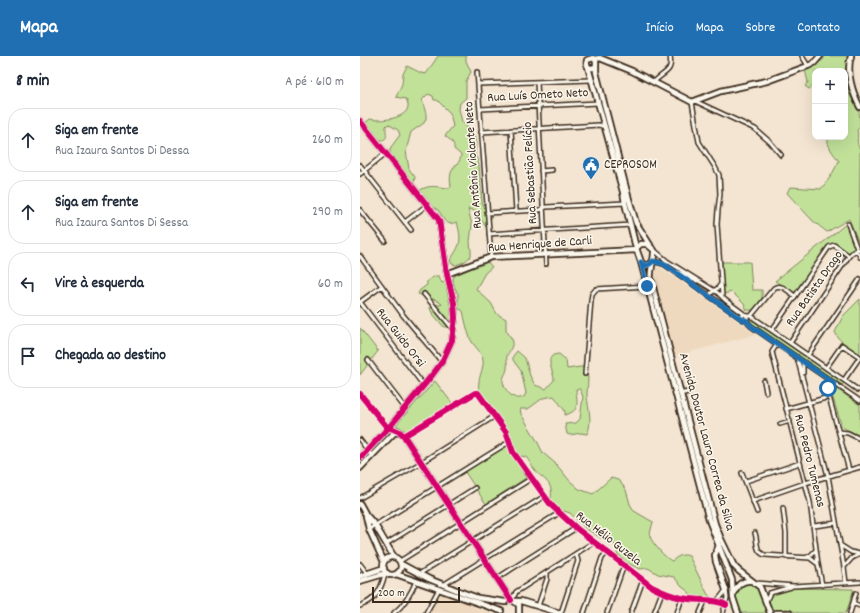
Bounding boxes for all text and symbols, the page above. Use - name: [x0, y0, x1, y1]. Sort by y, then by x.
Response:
- text: Mapa: [20, 15, 58, 42]
- text: Início: [646, 18, 674, 38]
- text: Mapa: [696, 18, 723, 38]
- text: Sobre: [745, 18, 775, 38]
- text: Contato: [797, 18, 840, 38]
- map controls: [812, 68, 848, 140]
- button: +: [812, 68, 848, 104]
- text: 8 min: [16, 70, 49, 94]
- text: A pé · 610 m: [285, 73, 344, 92]
- street label: Rua Luís Ometo Neto: [487, 84, 589, 108]
- street label: Rua Antônio Violante Neto: [460, 100, 488, 229]
- button: −: [812, 104, 848, 140]
- text: Siga em frente: [55, 120, 138, 142]
- street label: Rua Sebastião Felício: [519, 121, 543, 225]
- icon: ahead: [17, 129, 39, 151]
- text: 260 m: [312, 131, 343, 150]
- text: Rua Izaura Santos Di Dessa: [55, 142, 189, 161]
- public building icon: CEPROSOM: [581, 155, 601, 180]
- place label: CEPROSOM: [604, 156, 657, 175]
- text: Siga em frente: [55, 192, 138, 214]
- icon: ahead: [17, 201, 39, 223]
- text: 290 m: [312, 203, 343, 222]
- text: Rua Izaura Santos Di Sessa: [55, 214, 188, 233]
- street label: Rua Henrique de Carli: [487, 232, 593, 258]
- street label: Rua Batista Drago: [782, 247, 848, 331]
- icon: left: [17, 273, 39, 295]
- text: Vire à esquerda: [55, 273, 144, 295]
- text: 60 m: [318, 275, 343, 294]
- route end: [638, 277, 656, 295]
- street label: Rua Guido Orsi: [371, 304, 430, 372]
- icon: arrive: [17, 345, 39, 367]
- text: Chegada ao destino: [55, 345, 166, 367]
- street label: Avenida Doutor Lauro Correa da Silva: [673, 351, 739, 534]
- route start: [819, 379, 837, 397]
- street label: Rua Pedro Tumenas: [788, 412, 830, 510]
- street label: Rua Hélio Guzela: [571, 507, 646, 572]
- scale bar: [372, 585, 460, 604]
- text: 200 m: [378, 586, 405, 602]

